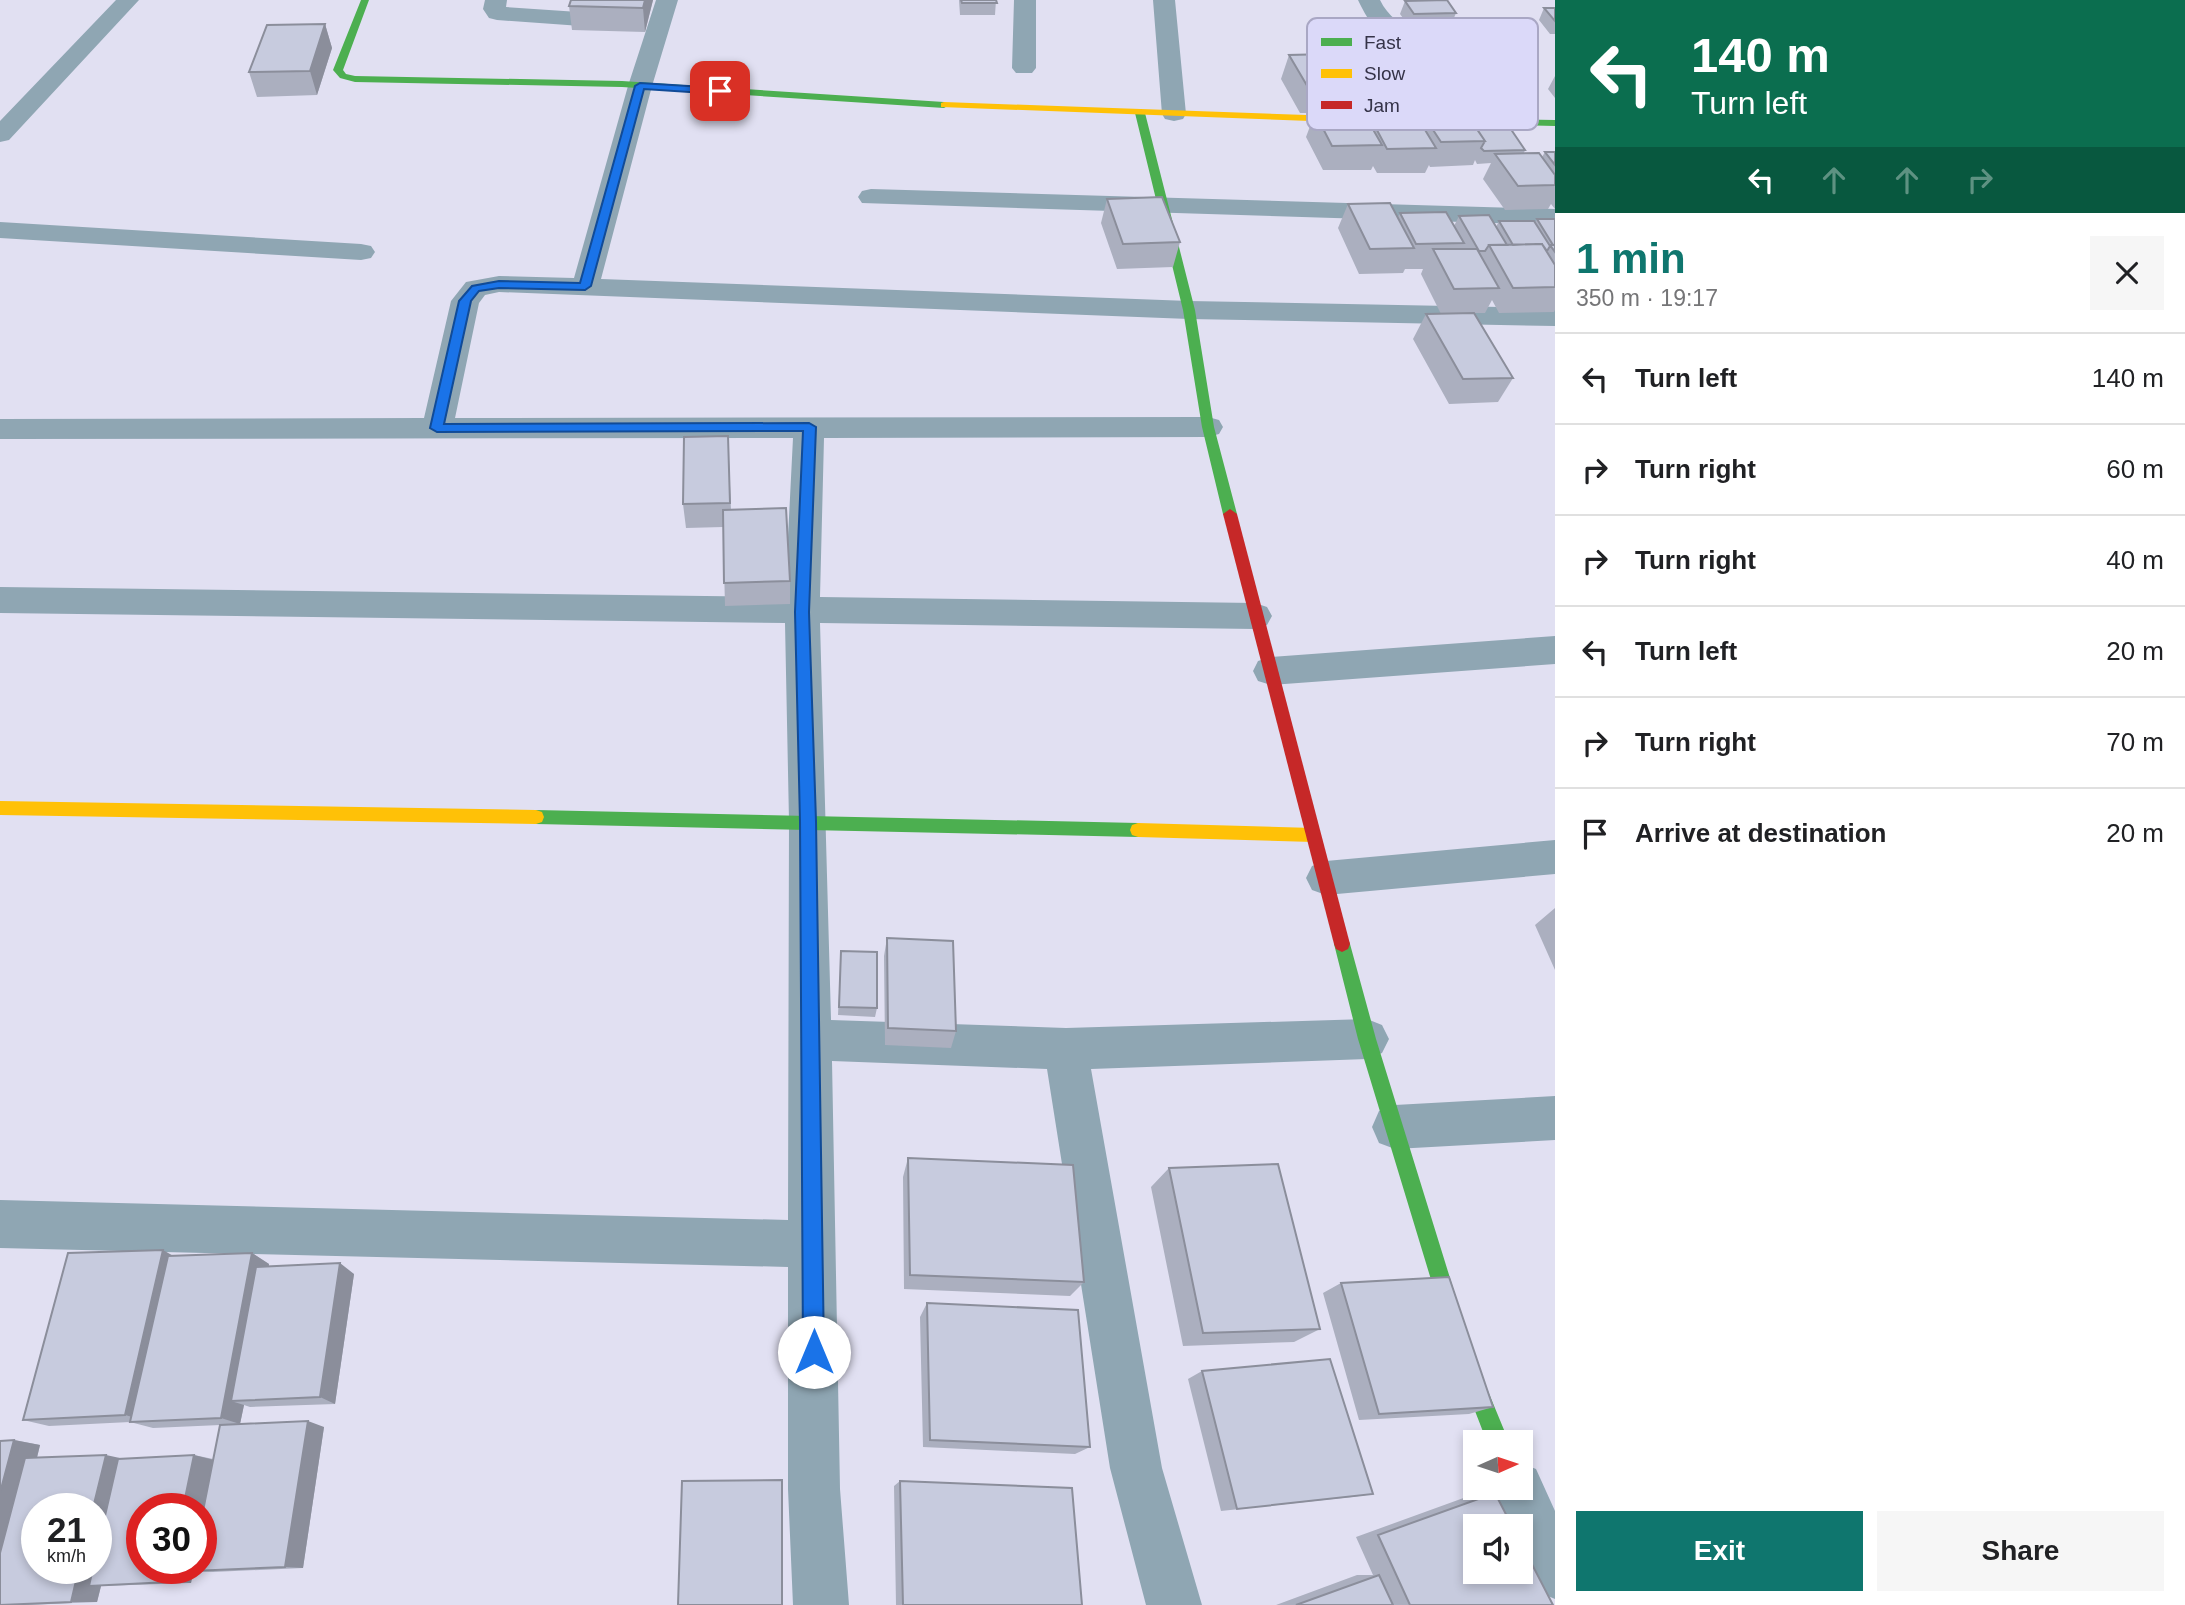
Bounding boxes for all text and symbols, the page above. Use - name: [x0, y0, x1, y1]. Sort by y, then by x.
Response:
- legend: [1307, 18, 1538, 130]
- icon: left: [1576, 28, 1667, 119]
- text: 140 m: [1691, 28, 1830, 82]
- text: Fast: [1364, 32, 1402, 53]
- pin: [690, 61, 750, 121]
- text: Slow: [1364, 63, 1405, 84]
- icon: arrive: [701, 72, 739, 110]
- text: Turn left: [1691, 85, 1807, 121]
- text: Jam: [1364, 95, 1400, 116]
- icon: left: [1742, 161, 1780, 199]
- icon: ahead: [1815, 161, 1853, 199]
- icon: ahead: [1888, 161, 1926, 199]
- icon: right: [1961, 161, 1999, 199]
- text: 1 min: [1576, 235, 1686, 282]
- button: close: [2090, 236, 2164, 310]
- text: 350 m · 19:17: [1576, 285, 1718, 311]
- icon: left: [1576, 360, 1614, 398]
- text: Turn left: [1635, 363, 1737, 393]
- text: 140 m: [2092, 363, 2164, 393]
- icon: right: [1576, 451, 1614, 489]
- text: Turn right: [1635, 454, 1756, 484]
- text: 60 m: [2106, 454, 2164, 484]
- icon: right: [1576, 542, 1614, 580]
- text: Turn right: [1635, 545, 1756, 575]
- text: 40 m: [2106, 545, 2164, 575]
- icon: left: [1576, 633, 1614, 671]
- text: Turn left: [1635, 636, 1737, 666]
- text: 20 m: [2106, 636, 2164, 666]
- icon: right: [1576, 724, 1614, 762]
- text: Turn right: [1635, 727, 1756, 757]
- text: 70 m: [2106, 727, 2164, 757]
- icon: arrive: [1576, 815, 1614, 853]
- text: Arrive at destination: [1635, 818, 1886, 848]
- text: 20 m: [2106, 818, 2164, 848]
- position arrow: [777, 1315, 851, 1389]
- north arrow: [1463, 1430, 1533, 1500]
- map controls: [1463, 1430, 1533, 1584]
- speed limit sign: 30: [126, 1493, 217, 1584]
- text: 21: [47, 1510, 86, 1549]
- button: Exit: [1576, 1511, 1863, 1591]
- button: Share: [1877, 1511, 2164, 1591]
- button: sound: [1463, 1514, 1533, 1584]
- text: km/h: [47, 1546, 86, 1566]

